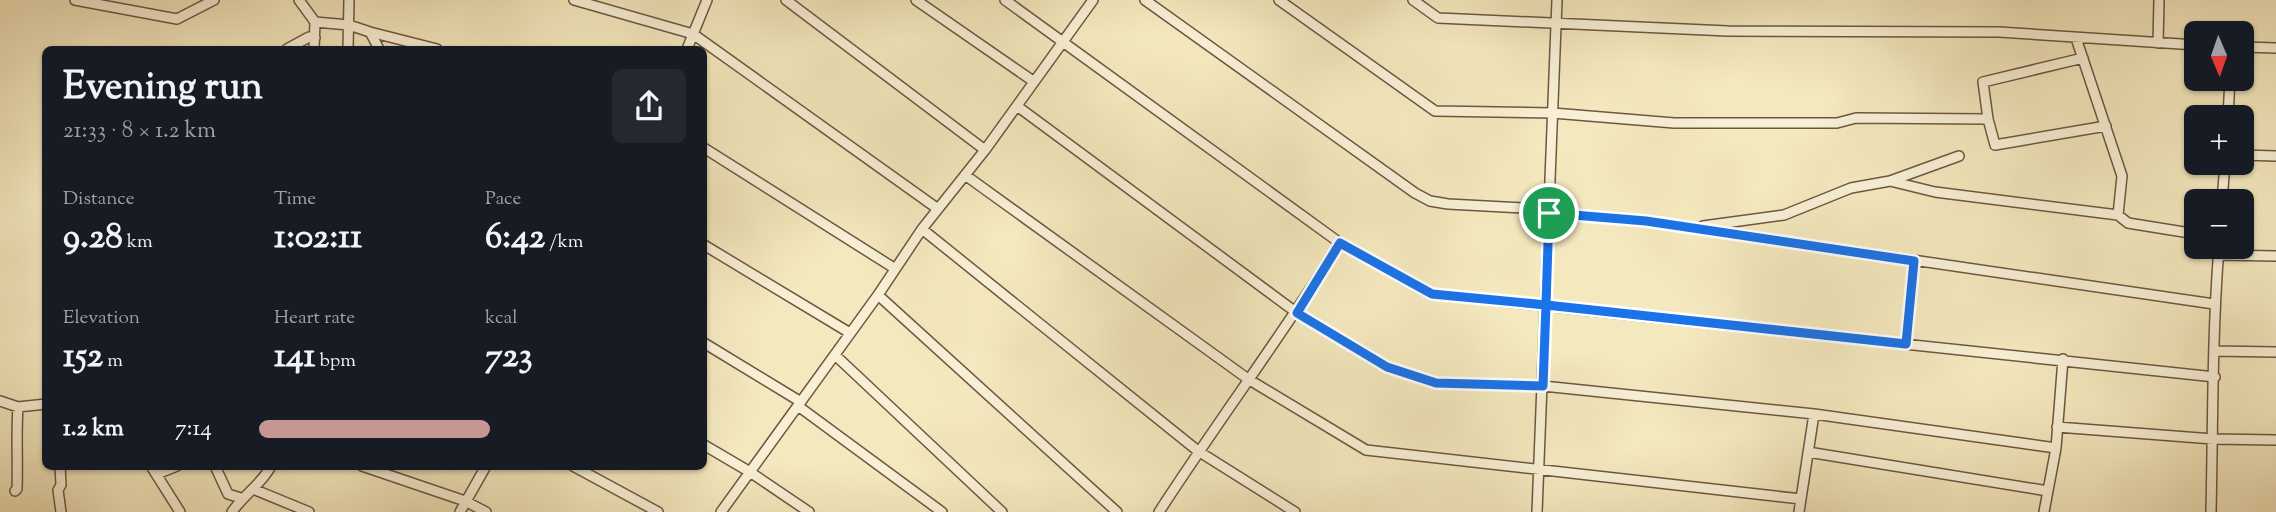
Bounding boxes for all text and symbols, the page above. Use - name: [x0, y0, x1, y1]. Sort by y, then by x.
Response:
- north arrow: [2184, 21, 2254, 91]
- map controls: [2184, 21, 2254, 259]
- text: Evening run: [63, 62, 263, 116]
- button: share: [612, 69, 686, 143]
- button: +: [2184, 105, 2254, 175]
- text: 21:33 · 8 × 1.2 km: [63, 115, 216, 148]
- pin: [1519, 183, 1579, 243]
- text: Distance: [63, 186, 135, 213]
- text: Time: [274, 186, 316, 213]
- text: Pace: [485, 186, 521, 213]
- button: −: [2184, 189, 2254, 259]
- icon: arrive: [1530, 194, 1568, 232]
- text: 9.28: [63, 213, 123, 264]
- text: 1:02:11: [274, 213, 362, 264]
- text: 6:42: [485, 213, 545, 264]
- text: km: [123, 229, 153, 256]
- text: /km: [545, 229, 584, 256]
- text: Elevation: [63, 305, 140, 332]
- text: Heart rate: [274, 305, 355, 332]
- text: kcal: [485, 305, 518, 332]
- text: 152: [63, 332, 103, 383]
- text: 141: [274, 332, 315, 383]
- text: 723: [485, 332, 533, 383]
- text: m: [103, 348, 123, 375]
- text: bpm: [315, 348, 356, 375]
- text: 1.2 km: [63, 413, 124, 446]
- text: 7:14: [175, 413, 212, 446]

